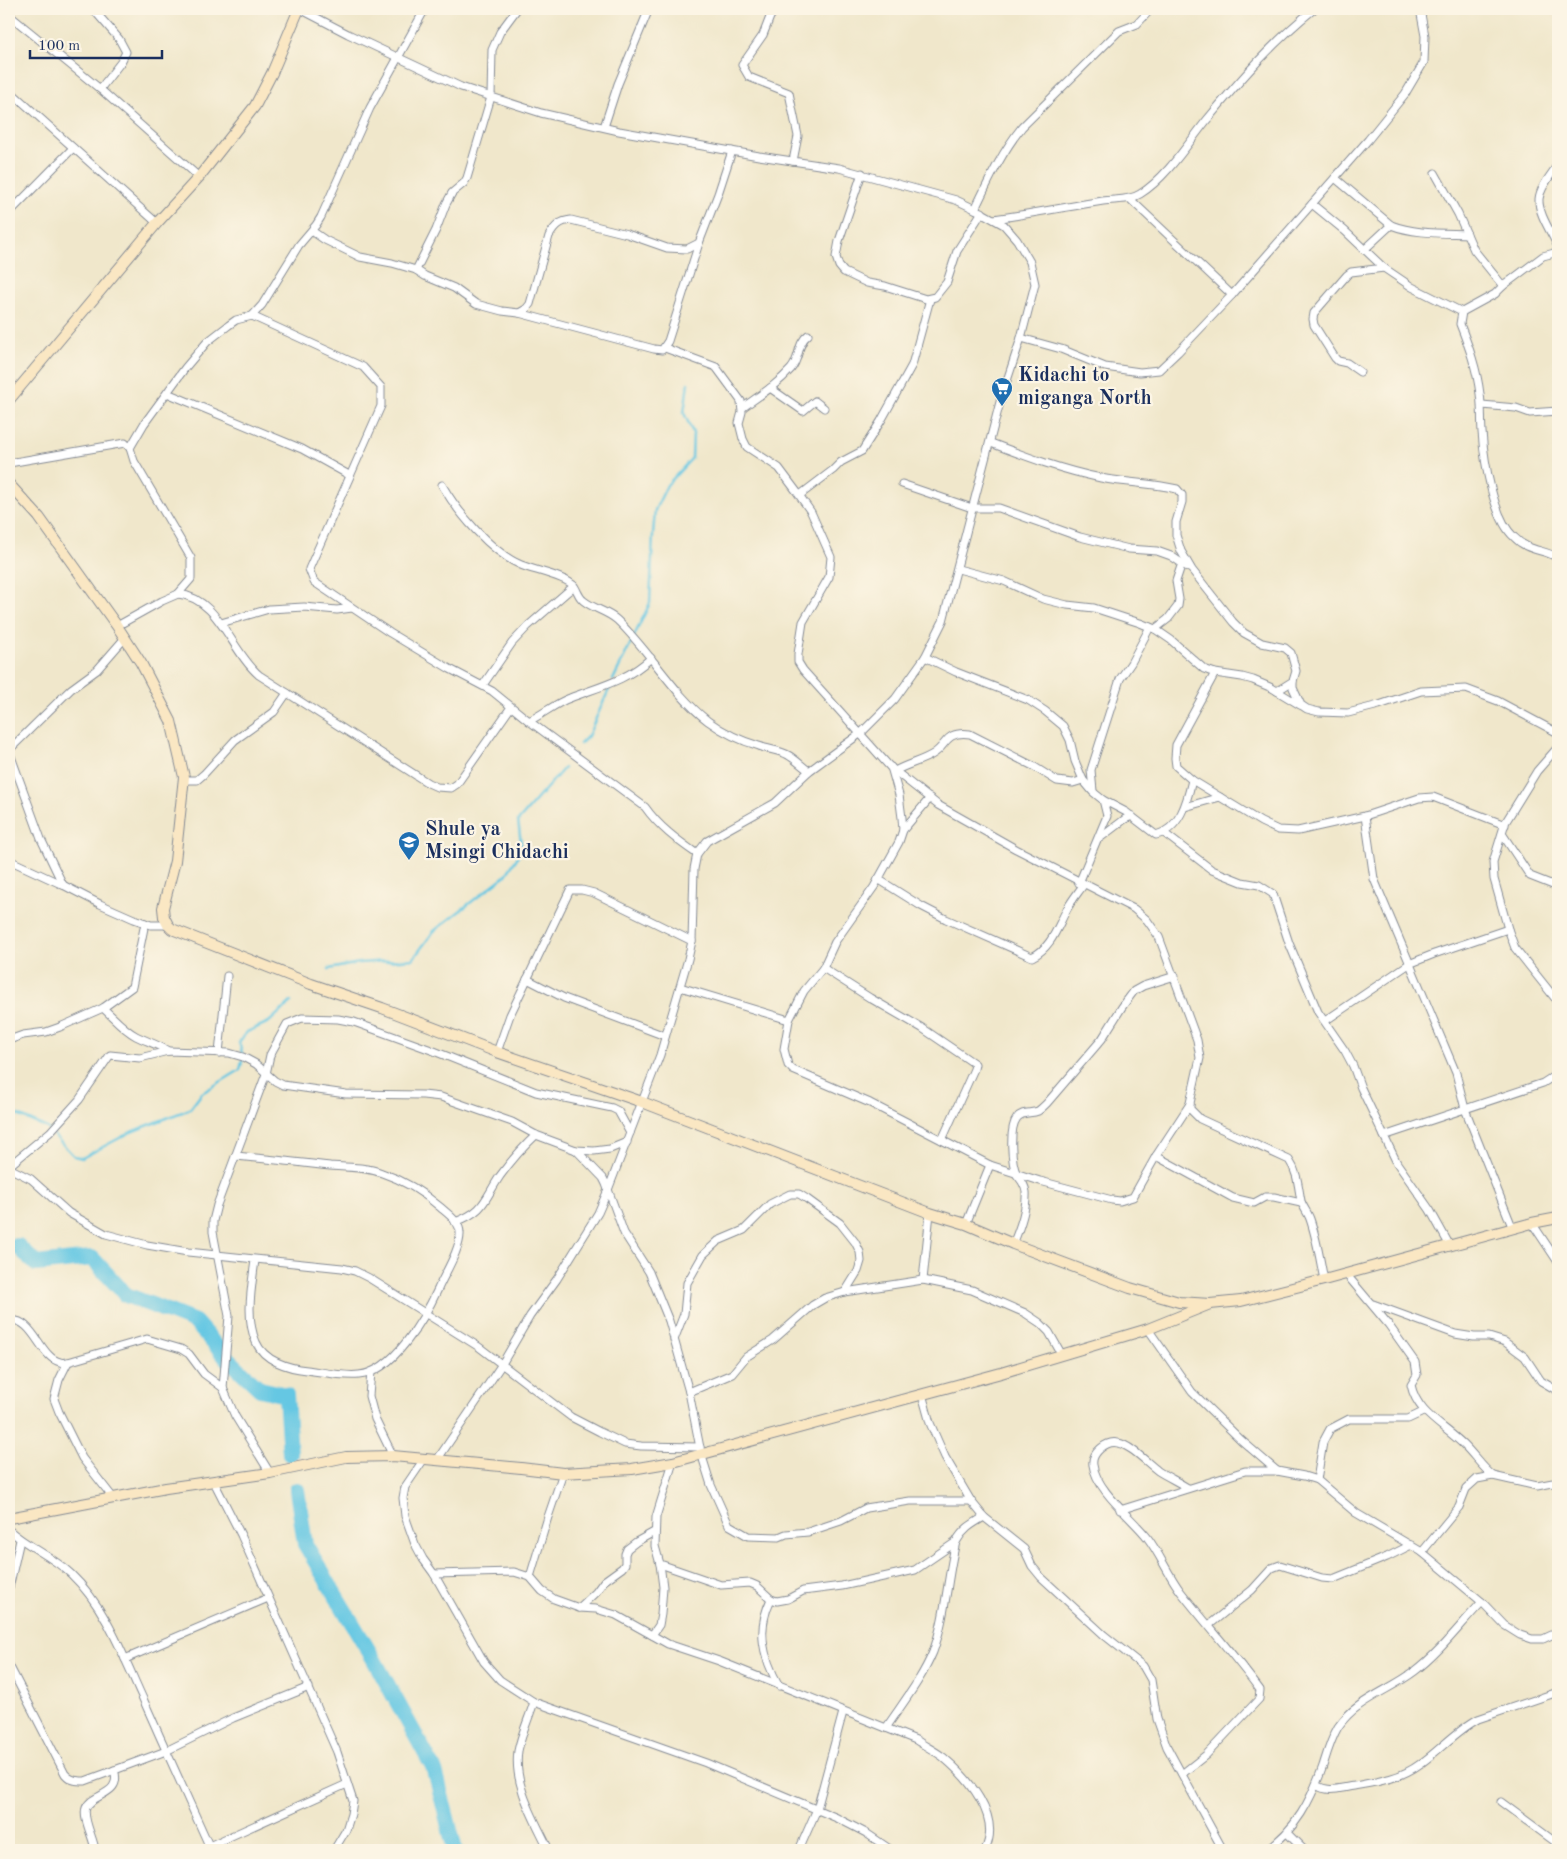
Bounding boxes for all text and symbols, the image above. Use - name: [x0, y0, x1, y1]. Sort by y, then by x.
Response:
- scale bar: [30, 28, 162, 60]
- text: 100 m: [38, 39, 80, 54]
- place label: Kidachi to miganga North: [1018, 366, 1152, 409]
- supermarket icon: Kidachi to miganga North: [990, 376, 1014, 407]
- place label: Shule ya Msingi Chidachi: [425, 820, 569, 863]
- school or university icon: Shule ya Msingi Chidachi: [397, 830, 421, 861]

